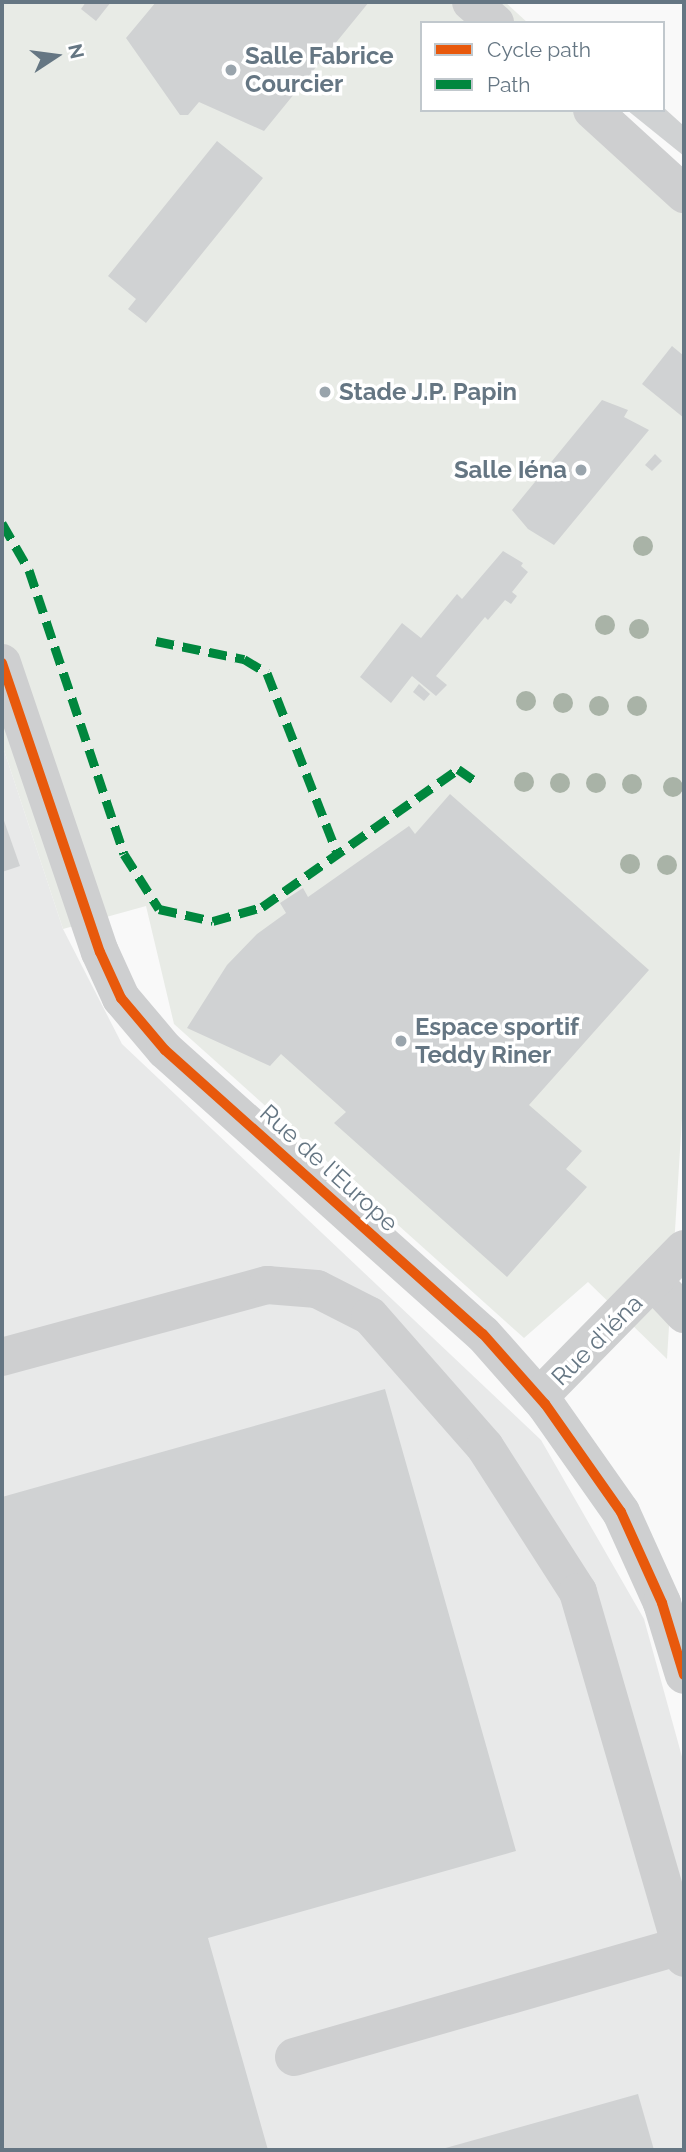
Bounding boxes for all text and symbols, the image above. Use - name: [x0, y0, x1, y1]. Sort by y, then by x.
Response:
- north arrow: [21, 21, 91, 91]
- legend: [420, 21, 665, 112]
- text: Cycle path: [487, 37, 591, 62]
- text: N: [64, 42, 89, 61]
- place label: Salle Fabrice Courcier: [245, 42, 394, 98]
- marker: Salle Fabrice Courcier: [223, 62, 239, 78]
- text: Path: [487, 72, 531, 97]
- place label: Stade J.P. Papin: [339, 378, 518, 406]
- marker: Stade J.P. Papin: [317, 384, 333, 400]
- place label: Salle Iéna: [454, 456, 567, 484]
- marker: Salle Iéna: [573, 462, 589, 478]
- place label: Espace sportif Teddy Riner: [415, 1013, 579, 1069]
- marker: Espace sportif Teddy Riner: [393, 1033, 409, 1049]
- street label: Rue de l'Europe: [254, 1098, 404, 1238]
- street label: Rue d'Iéna: [546, 1289, 648, 1391]

